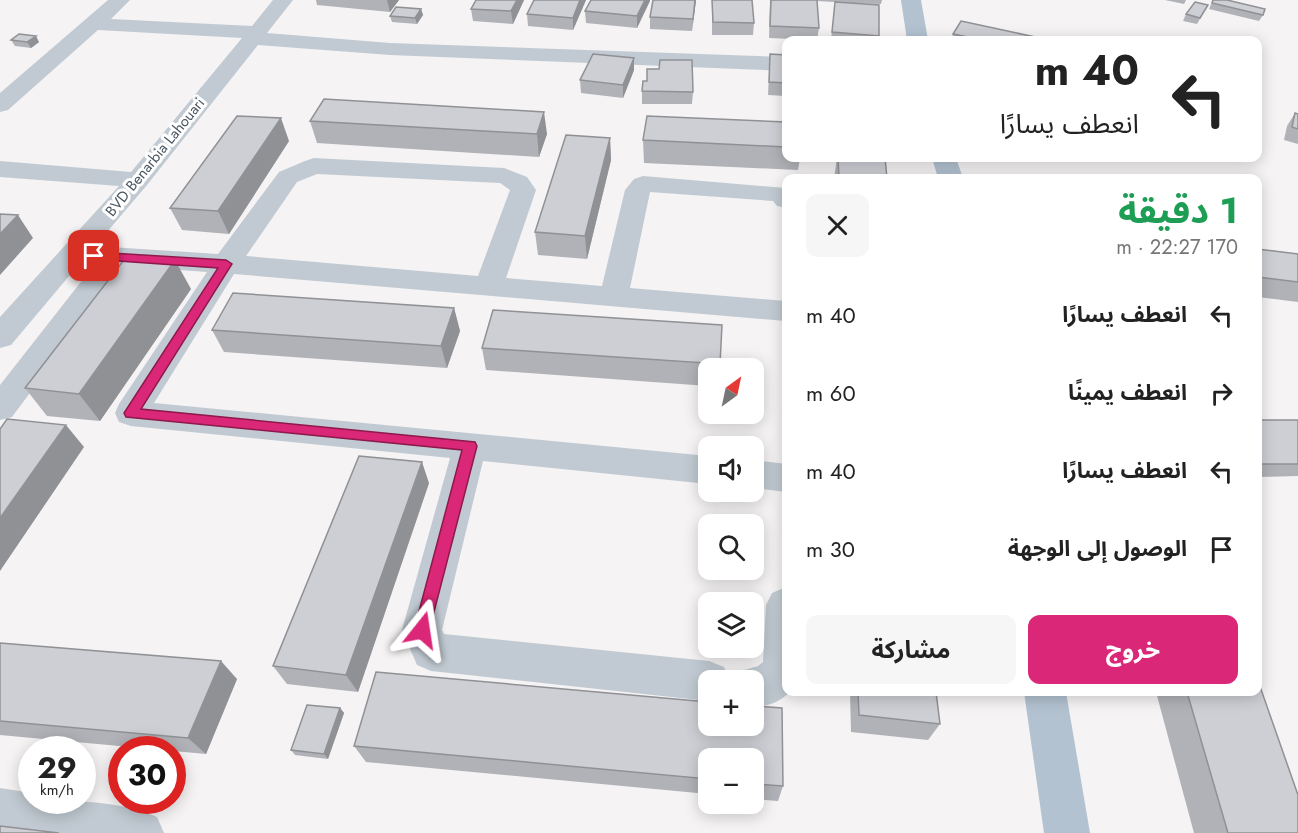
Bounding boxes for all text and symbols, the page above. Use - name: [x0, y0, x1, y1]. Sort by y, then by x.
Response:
- text: 40 m: [1035, 40, 1139, 101]
- icon: left: [1160, 60, 1238, 138]
- street label: BVD Benarbia Lahouari: [100, 93, 210, 221]
- text: انعطف يسارًا: [1000, 104, 1139, 143]
- text: 1 دقيقة: [1118, 184, 1238, 236]
- button: close: [806, 194, 869, 257]
- pin: [68, 230, 119, 281]
- text: 170 m · 22:27: [1116, 233, 1238, 262]
- icon: arrive: [77, 239, 110, 272]
- text: انعطف يسارًا: [1062, 298, 1187, 330]
- text: 40 m: [806, 299, 856, 331]
- icon: left: [1205, 299, 1238, 332]
- north arrow: [698, 358, 764, 424]
- map controls: [698, 358, 764, 814]
- text: انعطف يمينًا: [1068, 376, 1187, 408]
- text: 60 m: [806, 377, 856, 409]
- icon: right: [1205, 377, 1238, 410]
- button: sound: [698, 436, 764, 502]
- text: انعطف يسارًا: [1062, 454, 1187, 486]
- text: 40 m: [806, 455, 856, 487]
- icon: left: [1205, 455, 1238, 488]
- button: search: [698, 514, 764, 580]
- text: الوصول إلى الوجهة: [1008, 532, 1187, 564]
- text: 30 m: [806, 533, 855, 565]
- icon: arrive: [1205, 533, 1238, 566]
- button: layers: [698, 592, 764, 658]
- position arrow: [390, 598, 454, 662]
- button: مشاركة: [806, 615, 1016, 684]
- button: خروج: [1028, 615, 1238, 684]
- button: +: [698, 670, 764, 736]
- speed limit sign: 30: [108, 736, 186, 814]
- text: 29: [37, 746, 77, 789]
- button: −: [698, 748, 764, 814]
- text: km/h: [40, 779, 74, 801]

